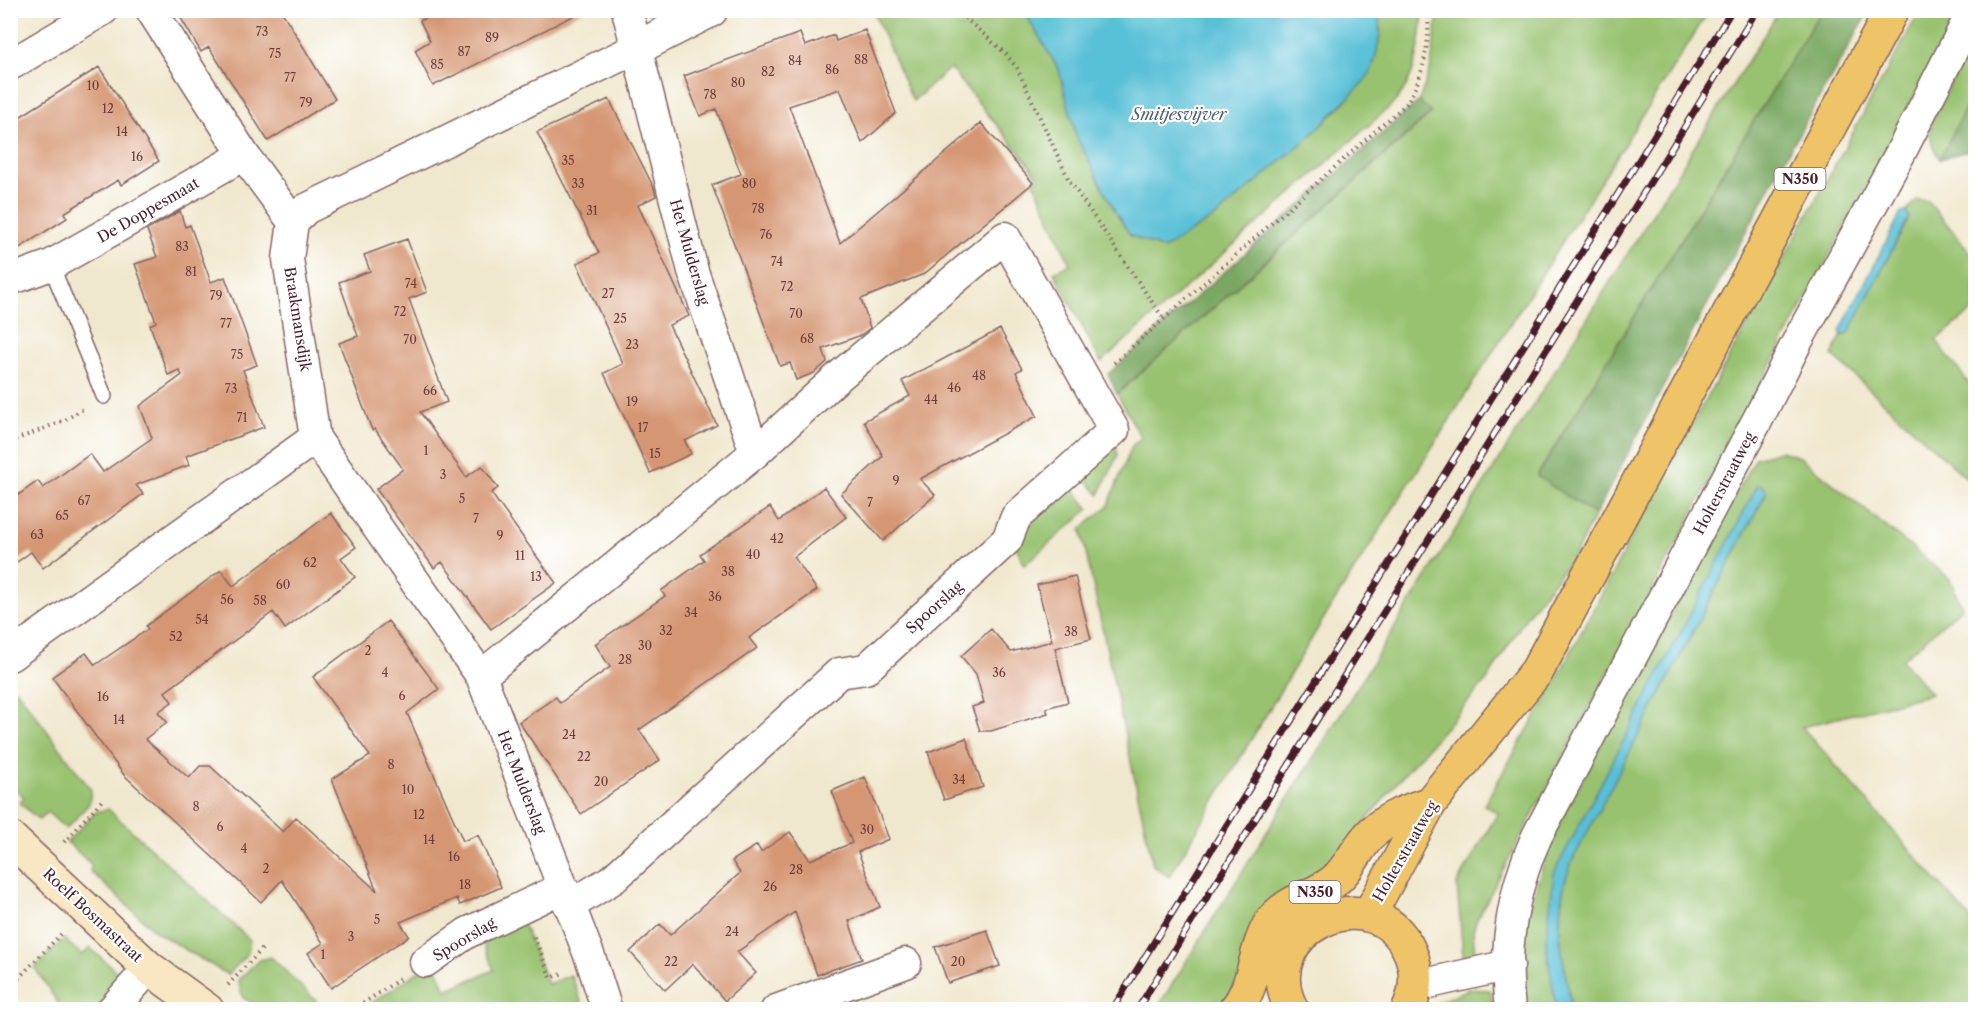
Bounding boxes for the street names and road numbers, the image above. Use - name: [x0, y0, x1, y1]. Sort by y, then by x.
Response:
- road number: N350: [1774, 168, 1826, 190]
- street label: De Doppesmaat: [94, 173, 203, 247]
- street label: Het Mulderslag: [666, 197, 714, 307]
- street label: Braakmansdijk: [280, 265, 316, 374]
- street label: Holterstraatweg: [1689, 428, 1759, 538]
- street label: Spoorslag: [902, 577, 966, 637]
- street label: Het Mulderslag: [494, 727, 551, 837]
- street label: Holterstraatweg: [1368, 797, 1442, 905]
- street label: Roelf Bosmastraat: [39, 864, 147, 967]
- road number: N350: [1290, 881, 1340, 903]
- street label: Spoorslag: [429, 913, 499, 965]

